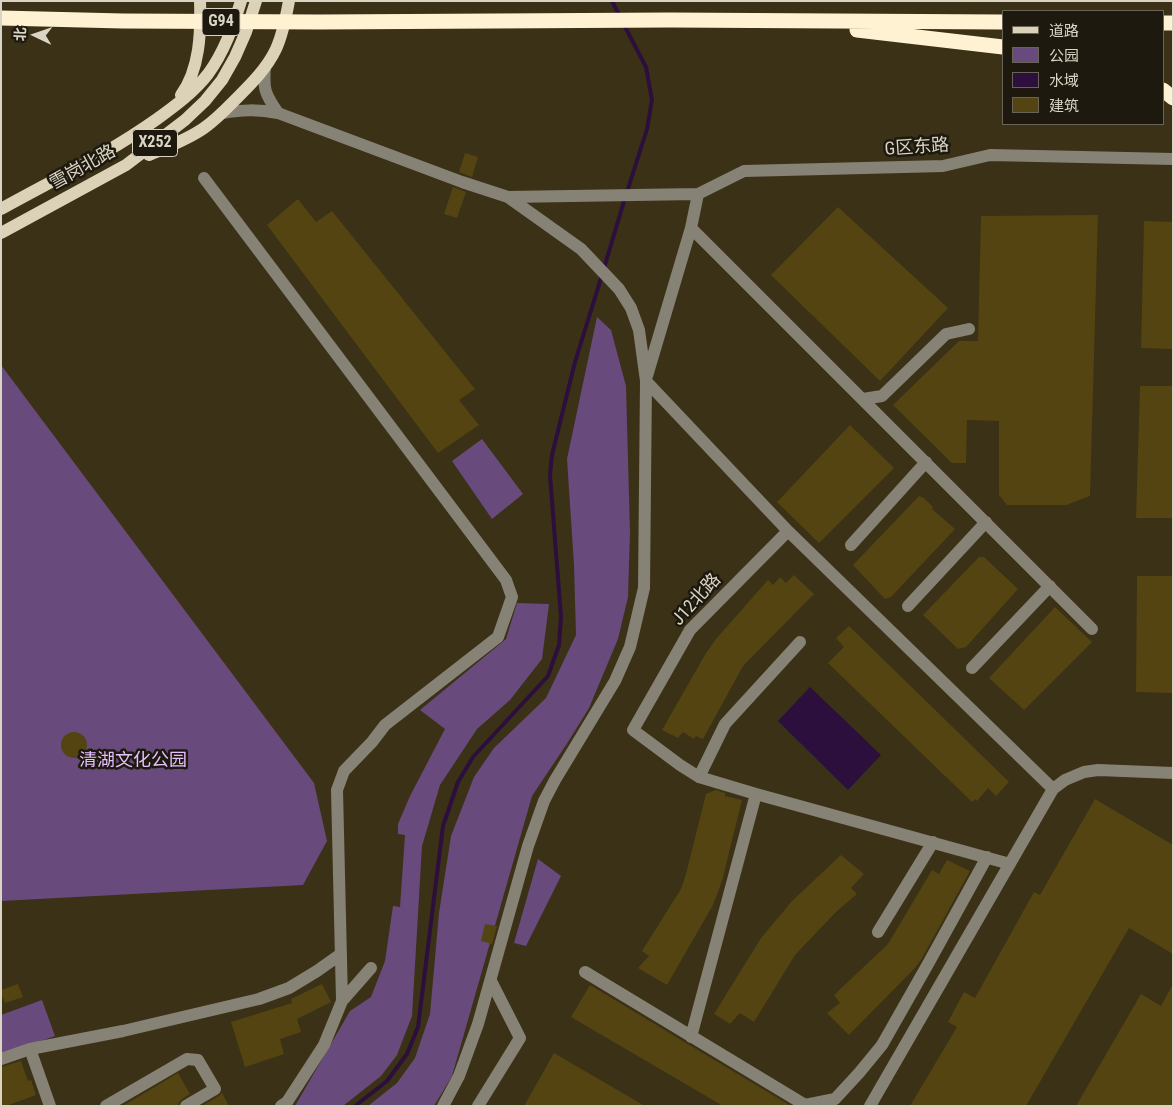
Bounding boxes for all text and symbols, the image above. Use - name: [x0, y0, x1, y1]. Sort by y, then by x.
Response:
- road number: G94: [202, 8, 240, 36]
- north arrow: [10, 10, 60, 60]
- legend: [1002, 10, 1164, 125]
- text: 道路: [1049, 22, 1079, 40]
- text: 北: [12, 27, 28, 42]
- text: 公园: [1049, 47, 1079, 65]
- text: 水域: [1049, 72, 1079, 90]
- text: 建筑: [1049, 97, 1079, 115]
- road number: X252: [132, 130, 178, 156]
- street label: G区东路: [884, 135, 950, 161]
- street label: 雪岗北路: [46, 141, 120, 195]
- street label: J12北路: [668, 570, 726, 630]
- park label: 清湖文化公园: [79, 750, 187, 772]

